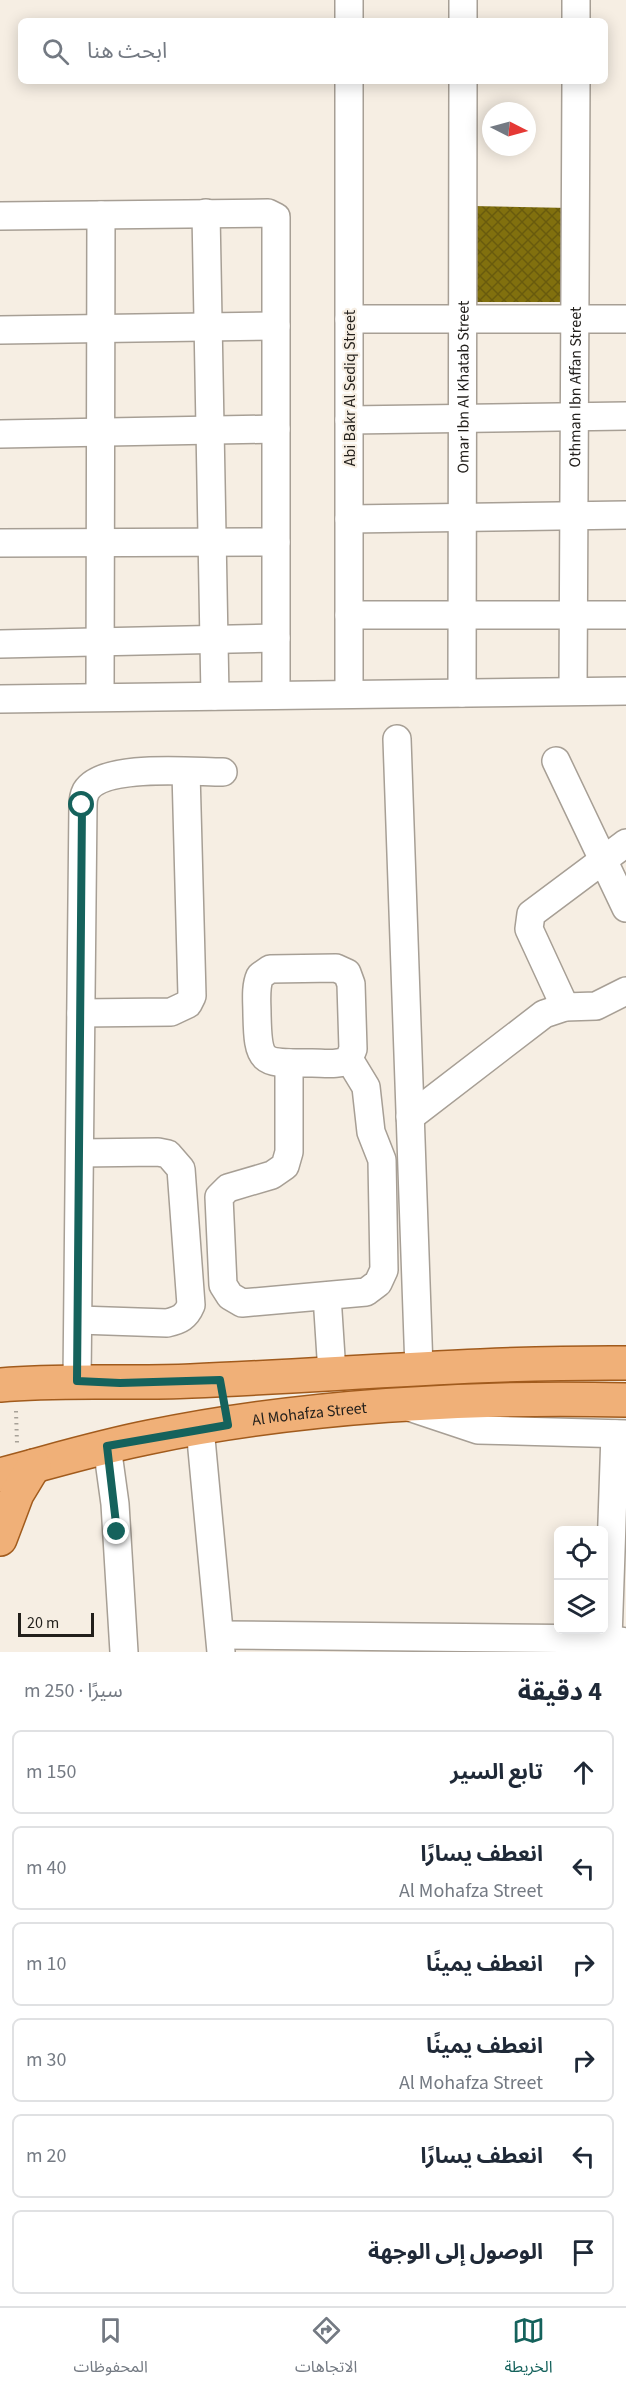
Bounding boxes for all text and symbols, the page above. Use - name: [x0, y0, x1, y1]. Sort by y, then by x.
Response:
- search box: [18, 18, 608, 84]
- icon: search: [39, 35, 72, 68]
- text: ابحث هنا: [87, 35, 167, 67]
- north arrow: [482, 102, 536, 156]
- street label: Omar Ibn Al Khatab Street: [452, 300, 475, 474]
- street label: Othman Ibn Affan Street: [564, 306, 587, 467]
- street label: Abi Bakr Al Sediq Street: [339, 309, 361, 466]
- route start: [68, 791, 94, 817]
- street label: Al Mohafza Street: [251, 1397, 368, 1431]
- route end: [103, 1518, 129, 1544]
- map controls: [554, 1526, 608, 1634]
- button: locate: [554, 1526, 608, 1580]
- button: layers: [554, 1580, 608, 1634]
- scale bar: [18, 1610, 94, 1638]
- text: 20 m: [27, 1612, 59, 1634]
- text: 4 دقيقة: [518, 1673, 602, 1710]
- text: سيرًا · 250 m: [24, 1677, 123, 1705]
- text: تابع السير: [450, 1756, 543, 1788]
- icon: ahead: [567, 1756, 600, 1789]
- text: 150 m: [26, 1758, 76, 1786]
- text: انعطف يسارًا: [420, 1838, 543, 1870]
- icon: left: [567, 1852, 600, 1885]
- text: 40 m: [26, 1854, 66, 1882]
- text: Al Mohafza Street: [399, 1877, 543, 1905]
- text: انعطف يمينًا: [426, 1948, 543, 1980]
- icon: right: [567, 1948, 600, 1981]
- text: 10 m: [26, 1950, 66, 1978]
- text: انعطف يمينًا: [426, 2030, 543, 2062]
- icon: right: [567, 2044, 600, 2077]
- text: 30 m: [26, 2046, 66, 2074]
- text: Al Mohafza Street: [399, 2069, 543, 2097]
- text: انعطف يسارًا: [420, 2140, 543, 2172]
- icon: left: [567, 2140, 600, 2173]
- text: 20 m: [26, 2142, 66, 2170]
- text: الوصول إلى الوجهة: [368, 2236, 543, 2268]
- icon: arrive: [567, 2236, 600, 2269]
- tab: المحفوظات: [74, 2314, 148, 2384]
- tab: الاتجاهات: [295, 2314, 357, 2384]
- tab: الخريطة: [505, 2314, 552, 2384]

